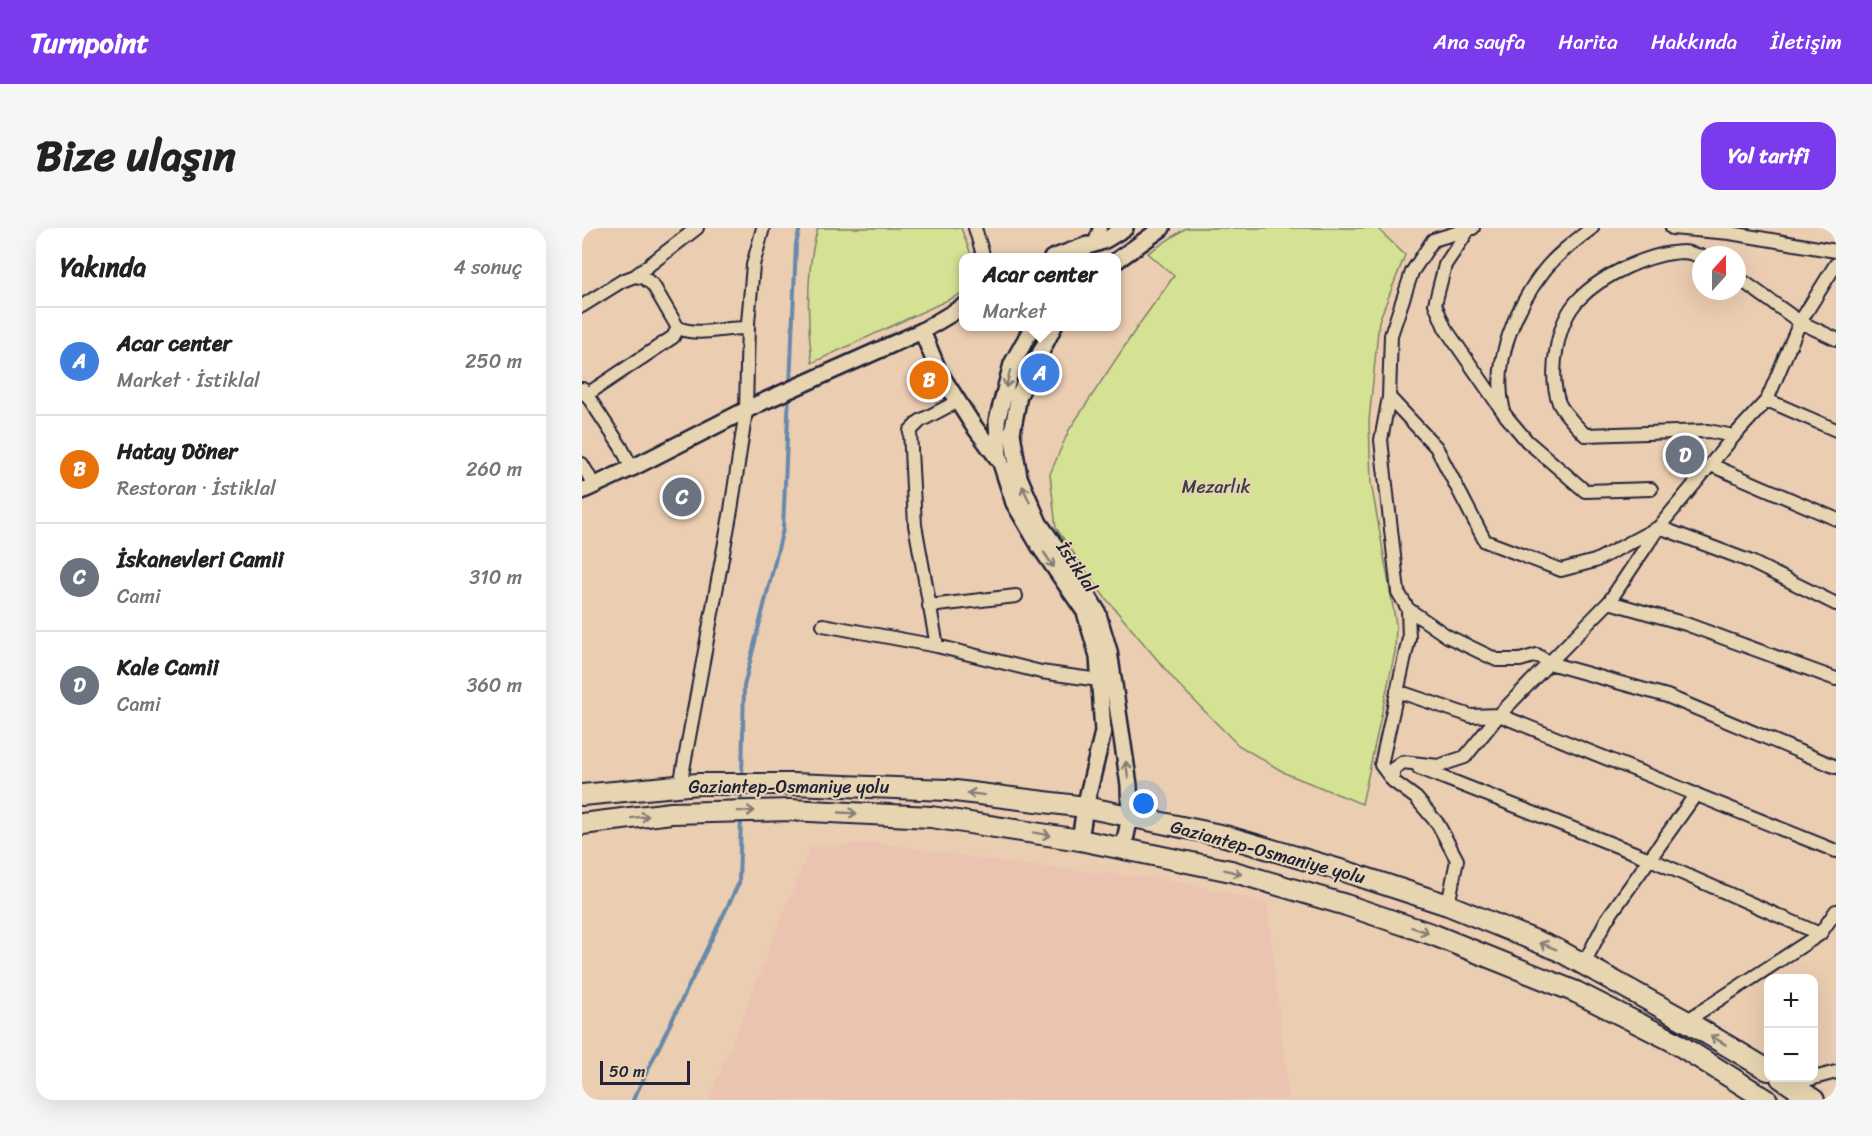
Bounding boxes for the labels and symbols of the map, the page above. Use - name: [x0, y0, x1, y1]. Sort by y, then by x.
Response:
- north arrow: [1692, 246, 1746, 300]
- pin: A: [1020, 350, 1060, 396]
- pin: B: [910, 358, 948, 402]
- one-way arrow: [1002, 369, 1014, 388]
- pin: D: [1666, 432, 1704, 478]
- park label: Mezarlık: [1182, 471, 1251, 503]
- pin: C: [662, 474, 702, 520]
- one-way arrow: [1020, 485, 1031, 503]
- street label: İstiklal: [1047, 534, 1107, 600]
- one-way arrow: [1043, 552, 1056, 569]
- one-way arrow: [1122, 761, 1133, 781]
- street label: Gaziantep-Osmaniye yolu: [689, 771, 890, 803]
- one-way arrow: [967, 788, 986, 799]
- your location: [1129, 789, 1158, 818]
- one-way arrow: [736, 805, 756, 817]
- one-way arrow: [838, 808, 858, 819]
- one-way arrow: [630, 811, 649, 822]
- street label: Gaziantep-Osmaniye yolu: [1167, 811, 1369, 894]
- one-way arrow: [1032, 828, 1052, 839]
- one-way arrow: [1223, 867, 1242, 878]
- one-way arrow: [1410, 925, 1428, 936]
- one-way arrow: [1539, 940, 1558, 951]
- one-way arrow: [1710, 1034, 1727, 1046]
- scale bar: [600, 1058, 690, 1086]

